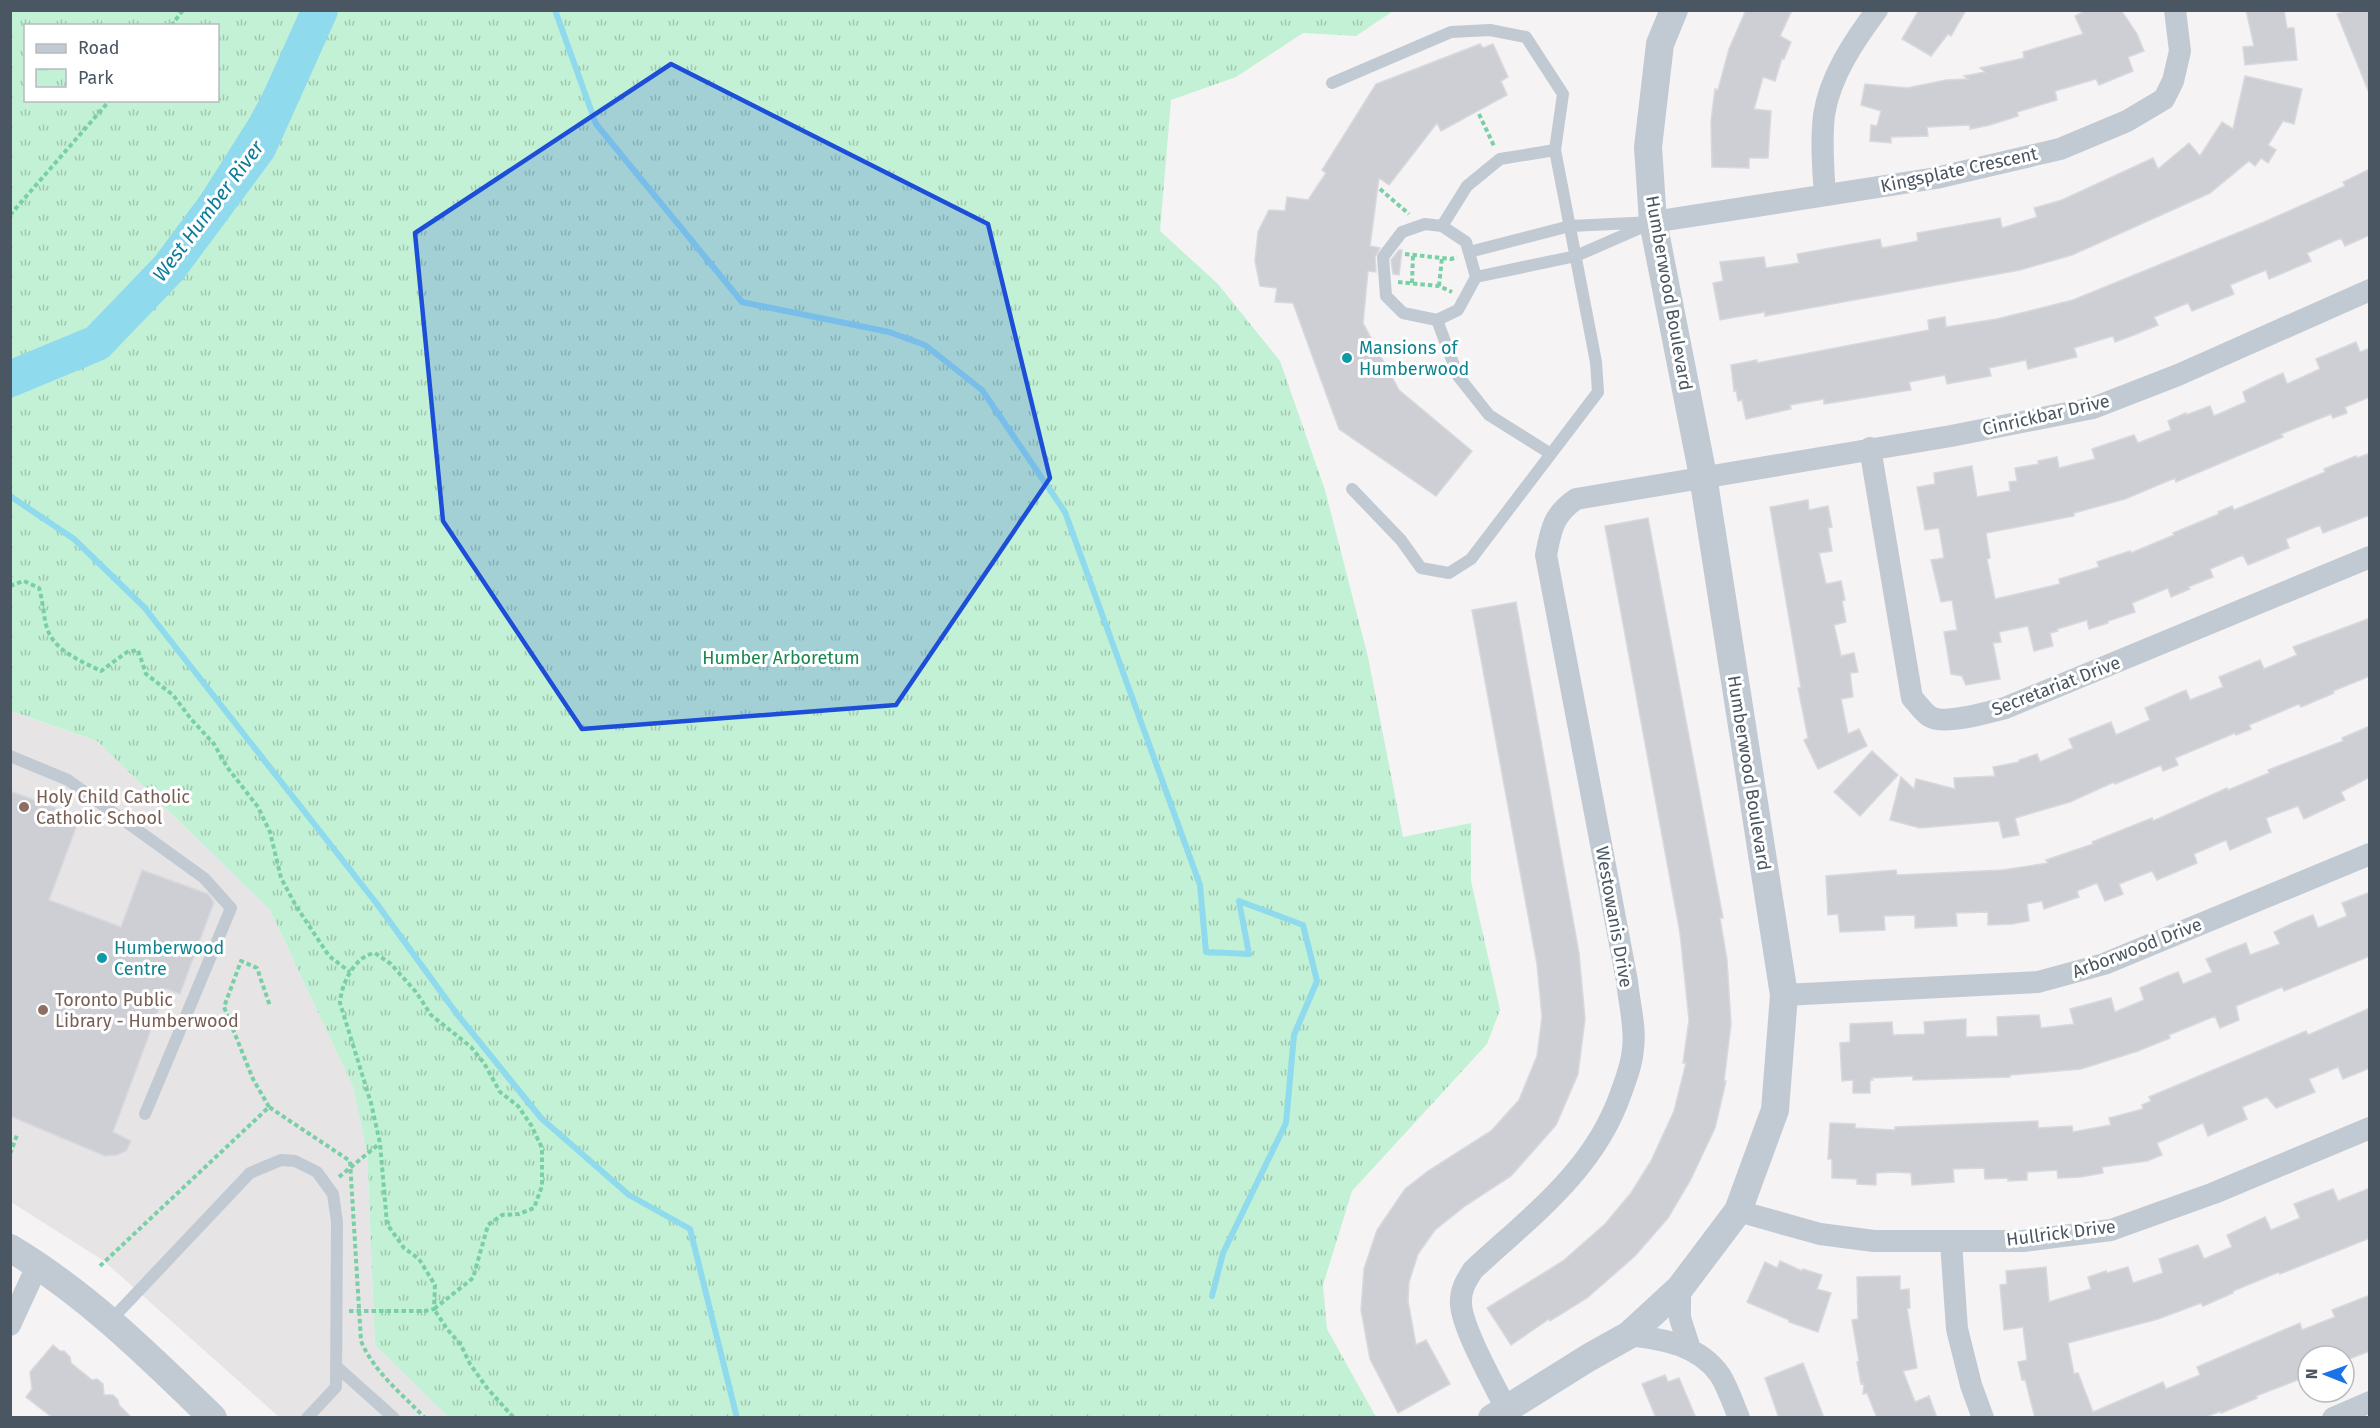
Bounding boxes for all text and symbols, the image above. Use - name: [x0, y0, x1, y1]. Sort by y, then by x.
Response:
- legend: [24, 24, 219, 102]
- text: Road: [78, 37, 120, 59]
- text: Park: [78, 67, 114, 89]
- water label: West Humber River: [147, 135, 270, 286]
- street label: Kingsplate Crescent: [1879, 143, 2040, 197]
- street label: Humberwood Boulevard: [1641, 194, 1697, 392]
- place label: Mansions of Humberwood: [1359, 337, 1469, 380]
- marker: Mansions of Humberwood: [1340, 351, 1354, 365]
- street label: Cinrickbar Drive: [1980, 390, 2112, 440]
- park label: Humber Arboretum: [702, 647, 860, 669]
- street label: Secretariat Drive: [1989, 651, 2123, 721]
- street label: Humberwood Boulevard: [1723, 674, 1775, 872]
- place label: Holy Child Catholic Catholic School: [36, 786, 190, 829]
- marker: Holy Child Catholic Catholic School: [17, 800, 31, 814]
- street label: Westowanis Drive: [1591, 845, 1637, 989]
- street label: Arborwood Drive: [2069, 913, 2205, 983]
- place label: Humberwood Centre: [114, 937, 224, 980]
- marker: Humberwood Centre: [95, 951, 109, 965]
- place label: Toronto Public Library - Humberwood: [55, 989, 239, 1032]
- marker: Toronto Public Library - Humberwood: [36, 1003, 50, 1017]
- street label: Hullrick Drive: [2005, 1215, 2117, 1251]
- north arrow: [2296, 1344, 2356, 1404]
- text: N: [2302, 1368, 2321, 1379]

